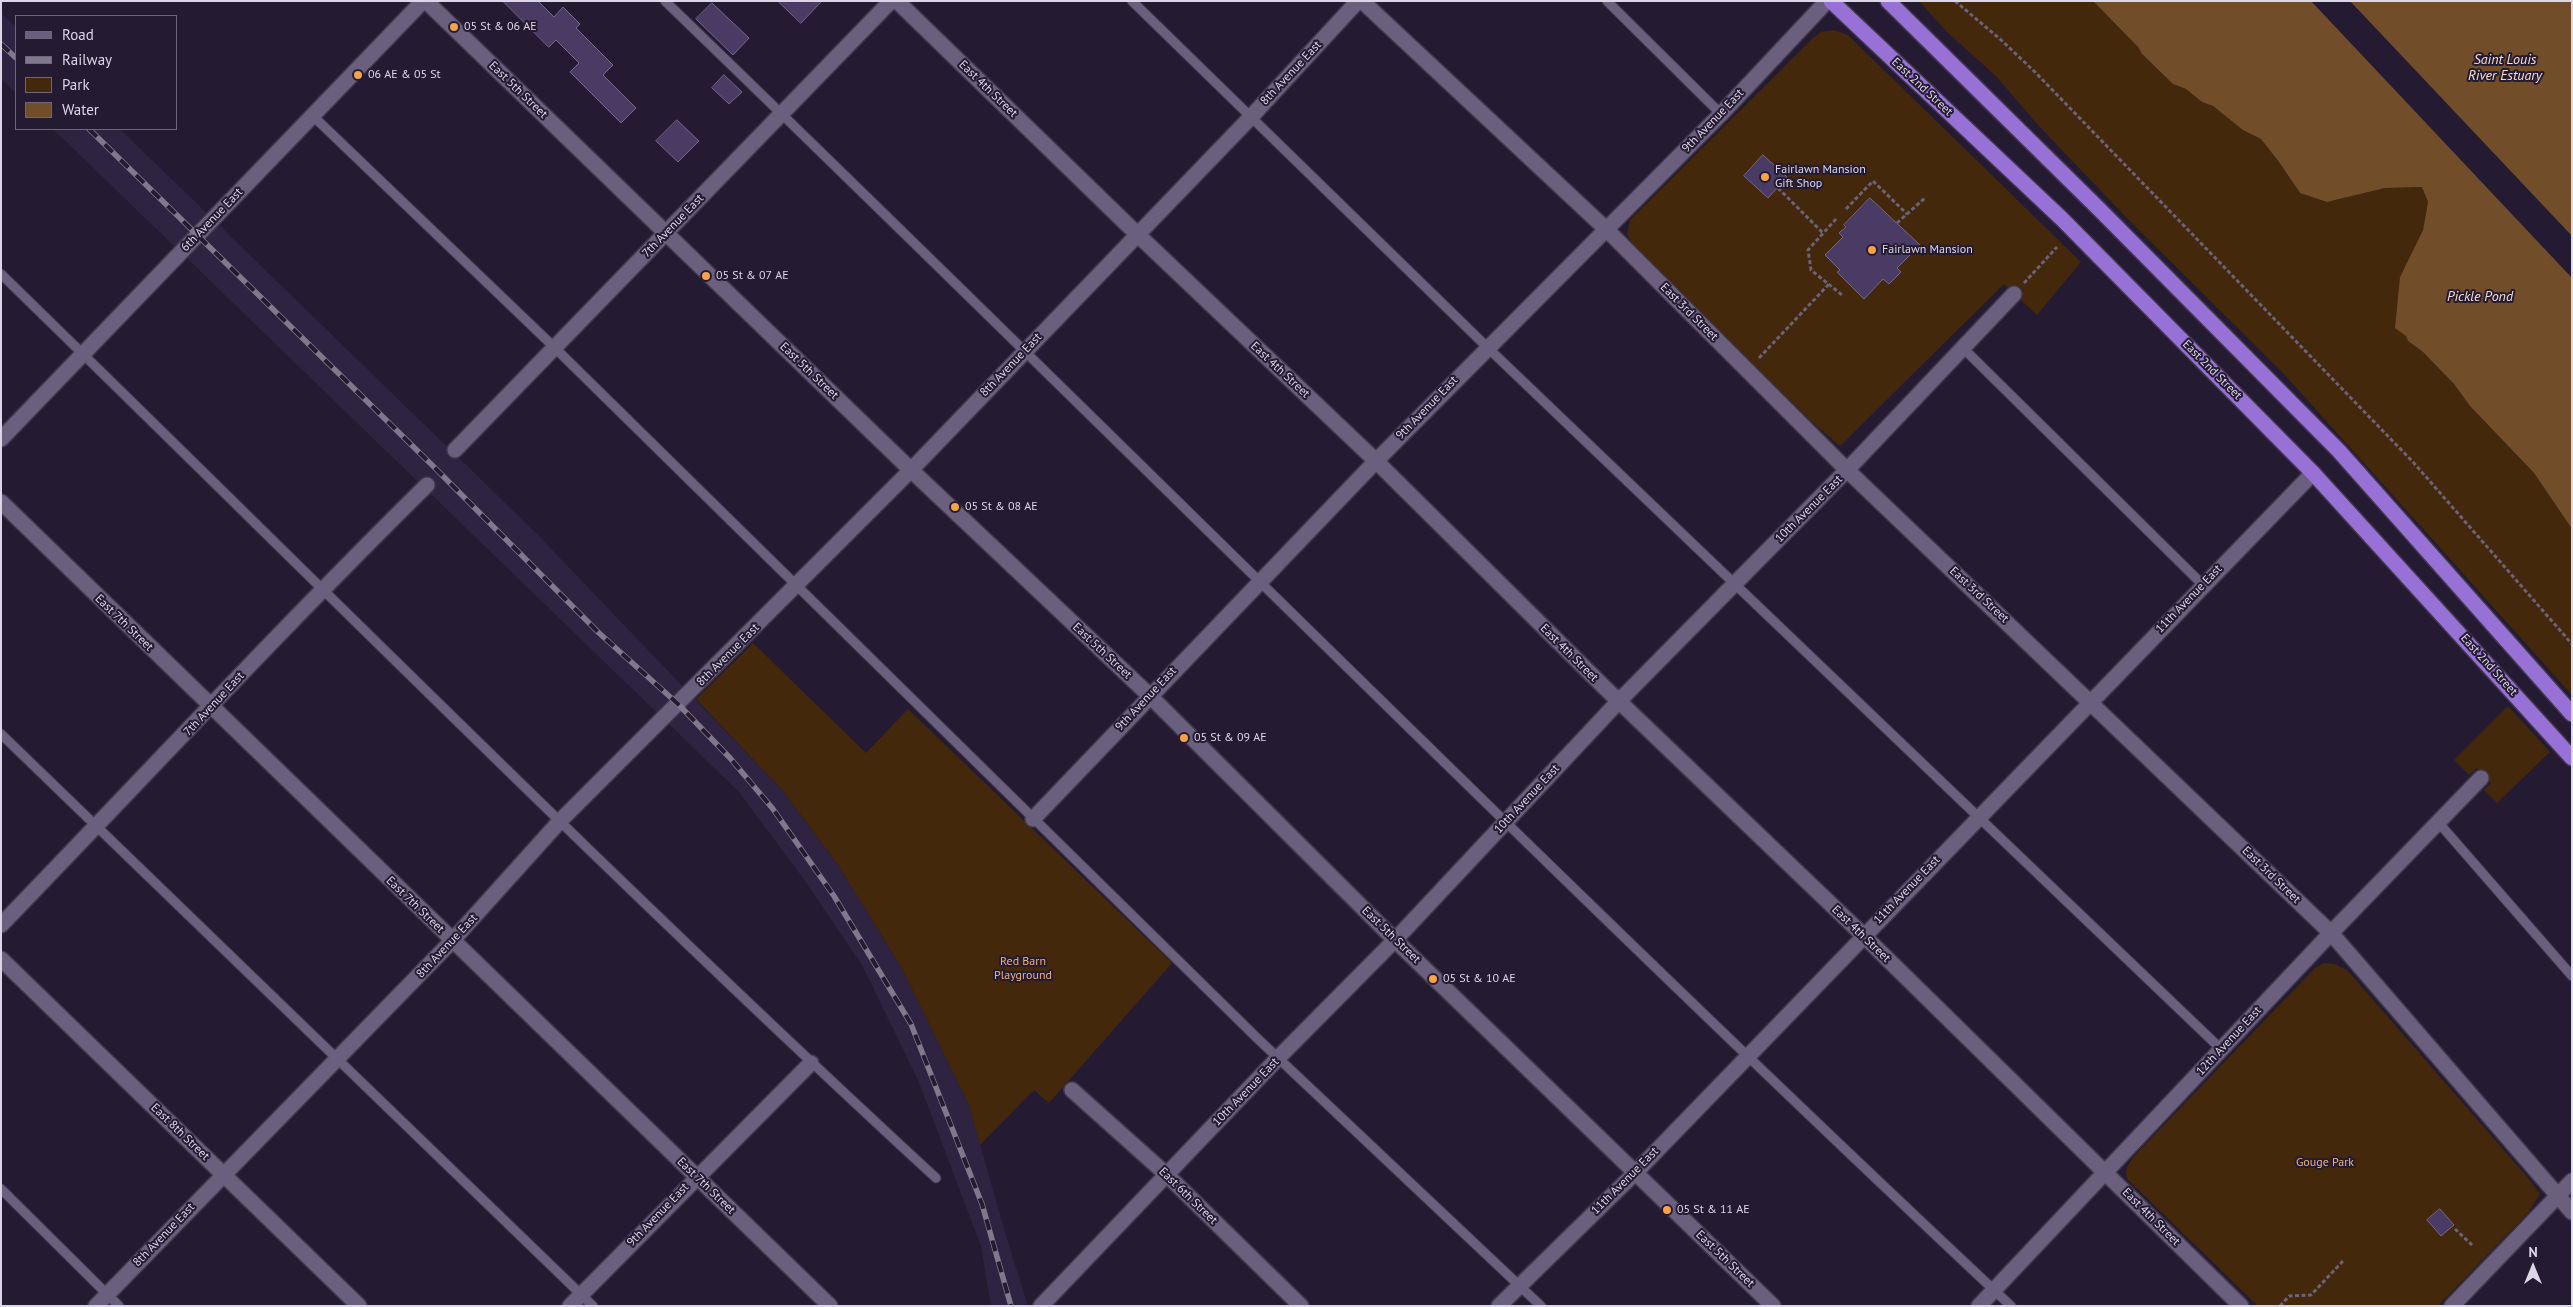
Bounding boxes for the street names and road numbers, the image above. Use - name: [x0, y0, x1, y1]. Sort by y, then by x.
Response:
- street label: 8th Avenue East: [1258, 38, 1324, 108]
- street label: East 2nd Street: [1889, 55, 1955, 119]
- street label: East 4th Street: [956, 58, 1020, 120]
- street label: East 5th Street: [486, 59, 550, 121]
- street label: 9th Avenue East: [1679, 86, 1747, 156]
- street label: 6th Avenue East: [178, 185, 246, 255]
- street label: 7th Avenue East: [639, 191, 707, 261]
- street label: East 3rd Street: [1657, 280, 1721, 344]
- street label: 8th Avenue East: [977, 330, 1045, 400]
- street label: East 2nd Street: [2179, 337, 2245, 403]
- street label: East 4th Street: [1247, 339, 1313, 401]
- street label: East 5th Street: [777, 340, 841, 402]
- street label: 9th Avenue East: [1393, 373, 1461, 443]
- street label: 10th Avenue East: [1772, 472, 1846, 546]
- street label: 11th Avenue East: [2153, 562, 2225, 636]
- street label: East 3rd Street: [1946, 564, 2012, 626]
- street label: East 7th Street: [92, 592, 156, 654]
- street label: East 5th Street: [1069, 620, 1135, 682]
- street label: 8th Avenue East: [694, 621, 762, 689]
- street label: East 4th Street: [1537, 621, 1601, 685]
- street label: East 2nd Street: [2458, 631, 2520, 699]
- street label: 9th Avenue East: [1113, 664, 1179, 734]
- street label: 7th Avenue East: [181, 669, 247, 739]
- street label: 10th Avenue East: [1491, 762, 1563, 836]
- street label: East 3rd Street: [2239, 844, 2303, 906]
- street label: 11th Avenue East: [1871, 853, 1943, 927]
- street label: East 7th Street: [383, 874, 447, 936]
- street label: East 4th Street: [1829, 903, 1893, 965]
- street label: East 5th Street: [1359, 904, 1423, 966]
- street label: 8th Avenue East: [414, 911, 480, 981]
- street label: 12th Avenue East: [2193, 1004, 2265, 1078]
- street label: 10th Avenue East: [1210, 1055, 1282, 1129]
- street label: East 8th Street: [148, 1101, 212, 1163]
- street label: 11th Avenue East: [1588, 1144, 1662, 1218]
- street label: East 7th Street: [674, 1155, 738, 1217]
- street label: East 6th Street: [1156, 1165, 1220, 1227]
- street label: 9th Avenue East: [624, 1180, 692, 1250]
- street label: East 4th Street: [2119, 1185, 2183, 1249]
- street label: 8th Avenue East: [130, 1200, 198, 1270]
- street label: East 5th Street: [1693, 1228, 1757, 1290]

